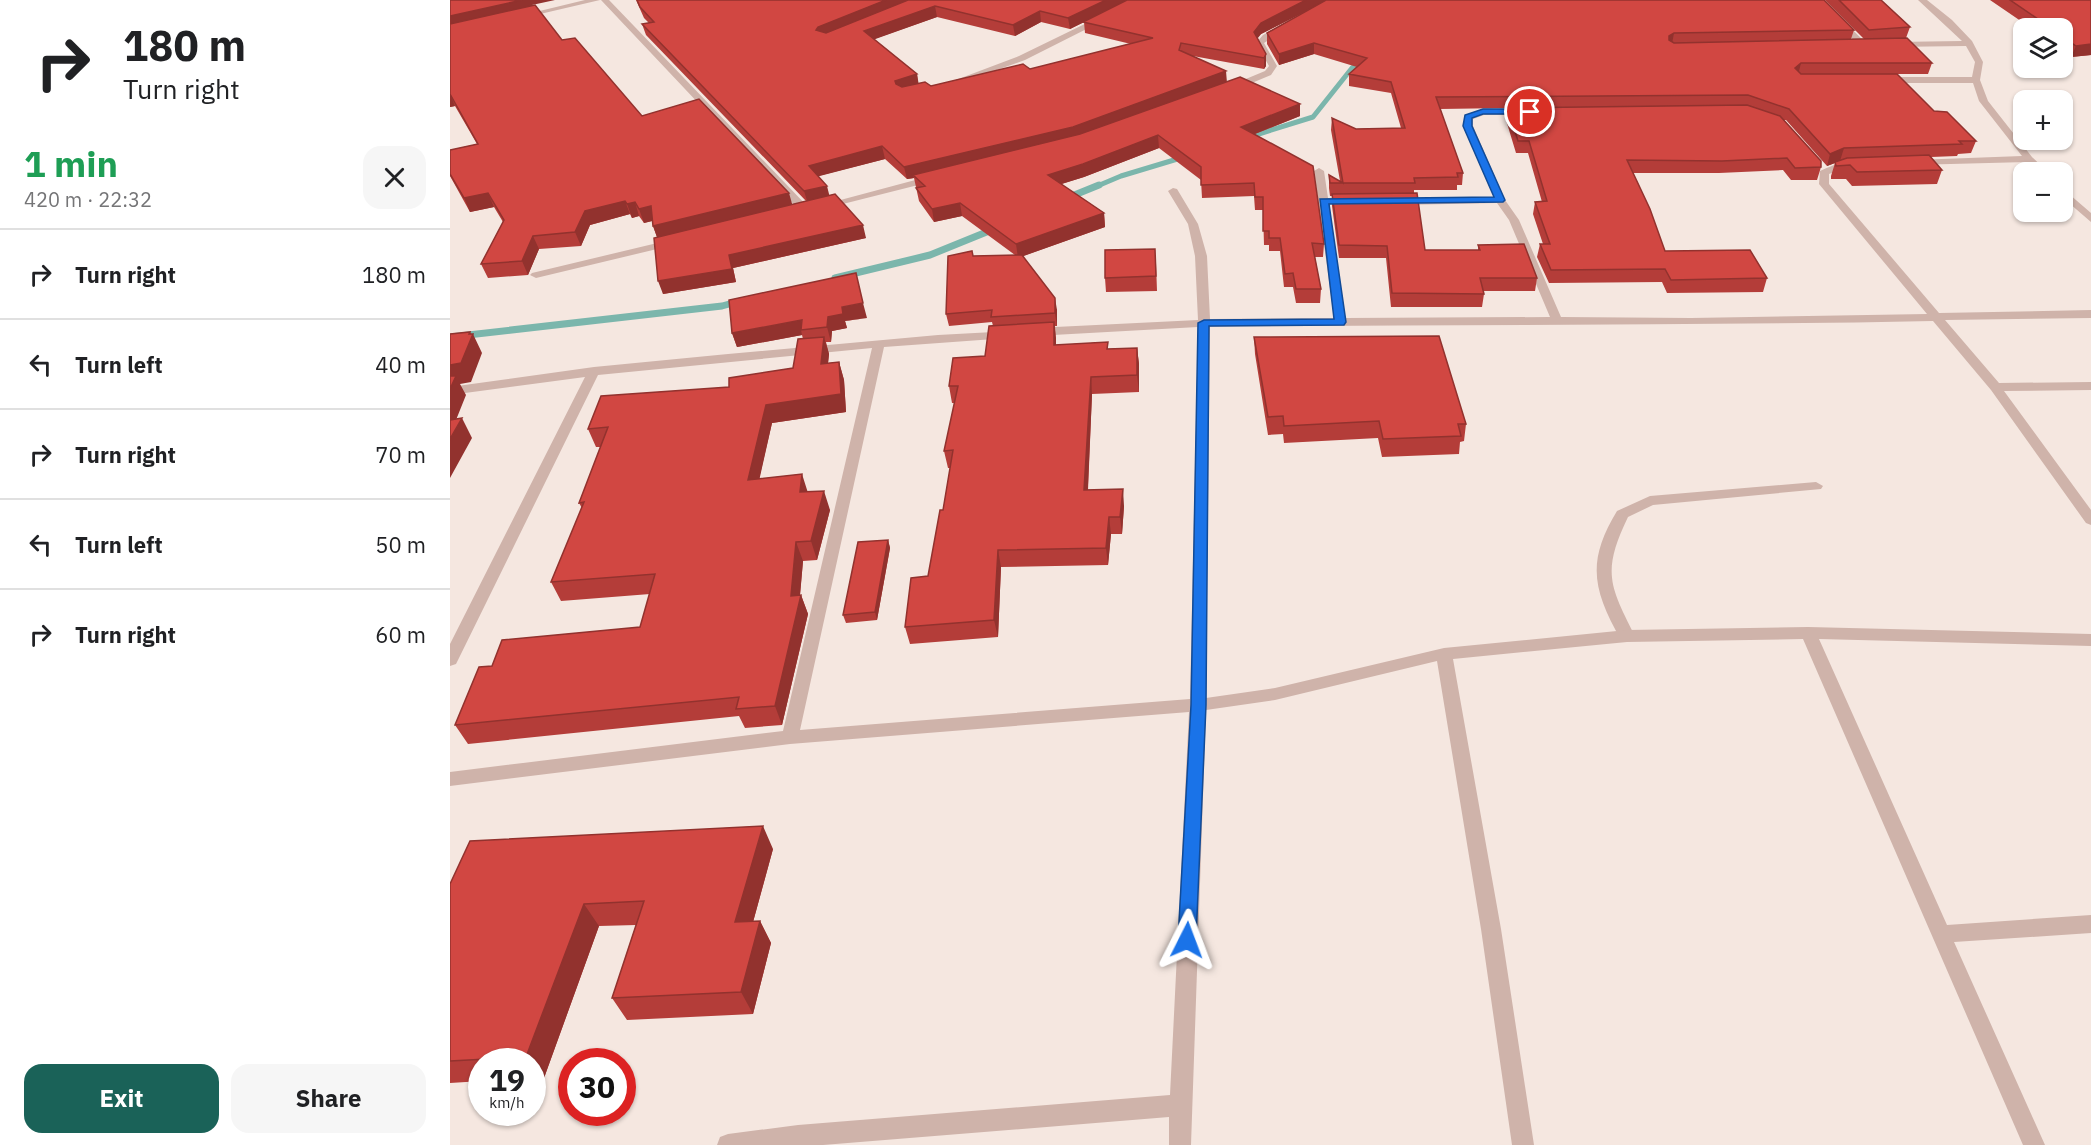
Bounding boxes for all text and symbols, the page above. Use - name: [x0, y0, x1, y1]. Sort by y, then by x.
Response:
- text: 180 m: [123, 18, 246, 73]
- map controls: [2013, 18, 2073, 222]
- button: layers: [2013, 18, 2073, 78]
- icon: right: [24, 24, 102, 102]
- text: Turn right: [123, 71, 240, 106]
- pin: [1504, 86, 1555, 137]
- button: +: [2013, 90, 2073, 150]
- icon: arrive: [1513, 95, 1546, 128]
- text: 1 min: [24, 140, 118, 187]
- button: close: [363, 146, 426, 209]
- button: −: [2013, 162, 2073, 222]
- text: 420 m · 22:32: [24, 186, 152, 213]
- icon: right: [24, 258, 57, 291]
- text: Turn right: [75, 260, 176, 289]
- text: 180 m: [362, 260, 426, 289]
- icon: left: [24, 348, 57, 381]
- text: Turn left: [75, 350, 163, 379]
- text: 40 m: [375, 350, 426, 379]
- icon: right: [24, 438, 57, 471]
- text: Turn right: [75, 440, 176, 469]
- text: 70 m: [375, 440, 426, 469]
- icon: left: [24, 528, 57, 561]
- text: Turn left: [75, 530, 163, 559]
- text: 50 m: [375, 530, 426, 559]
- icon: right: [24, 618, 57, 651]
- text: Turn right: [75, 620, 176, 649]
- text: 60 m: [375, 620, 426, 649]
- position arrow: [1155, 908, 1219, 972]
- speed limit sign: 30: [558, 1048, 636, 1126]
- text: 19: [489, 1060, 525, 1099]
- button: Exit: [24, 1064, 219, 1133]
- button: Share: [231, 1064, 426, 1133]
- text: km/h: [489, 1093, 525, 1112]

